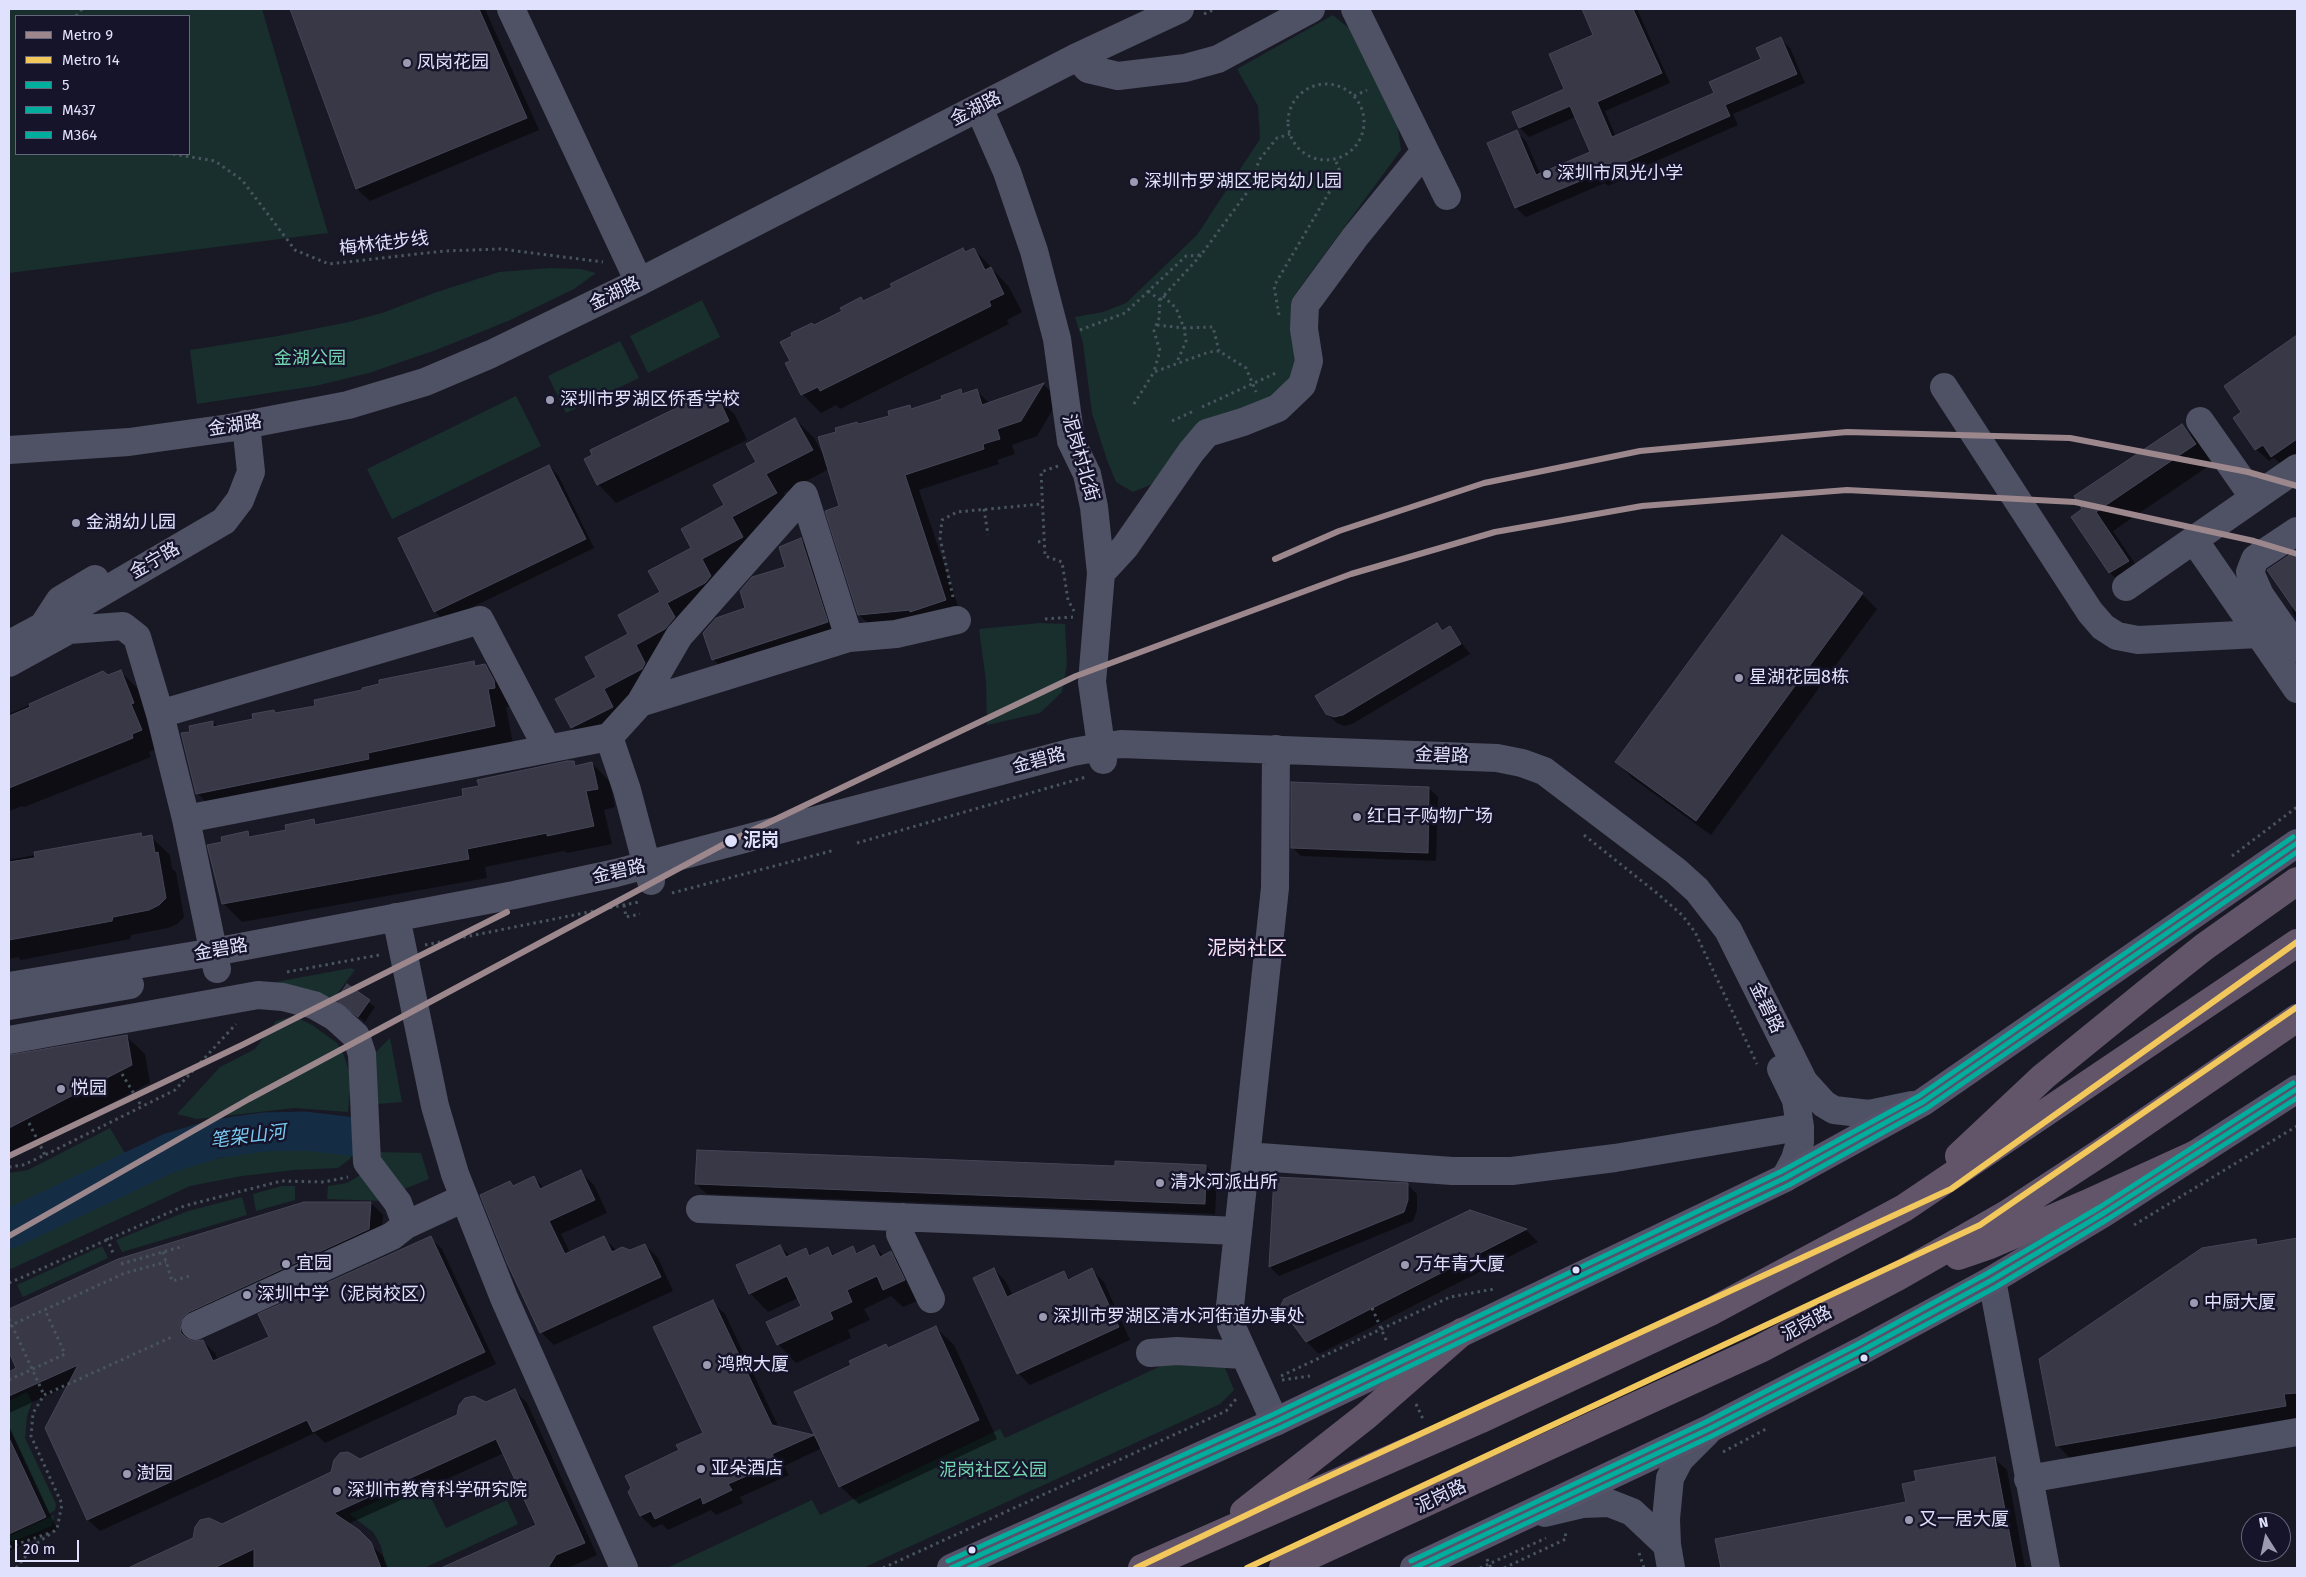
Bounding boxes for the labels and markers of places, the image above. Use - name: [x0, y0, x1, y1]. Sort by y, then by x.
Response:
- place label: 凤岗花园: [417, 52, 489, 74]
- marker: 凤岗花园: [401, 57, 413, 69]
- place label: 深圳市凤光小学: [1557, 163, 1683, 185]
- marker: 深圳市凤光小学: [1541, 168, 1553, 180]
- place label: 深圳市罗湖区坭岗幼儿园: [1144, 171, 1342, 193]
- marker: 深圳市罗湖区坭岗幼儿园: [1128, 176, 1140, 188]
- place label: 深圳市罗湖区侨香学校: [560, 389, 740, 411]
- marker: 深圳市罗湖区侨香学校: [544, 394, 556, 406]
- place label: 金湖幼儿园: [86, 512, 176, 534]
- marker: 金湖幼儿园: [70, 517, 82, 529]
- place label: 星湖花园8栋: [1749, 667, 1849, 689]
- marker: 星湖花园8栋: [1733, 672, 1745, 684]
- place label: 红日子购物广场: [1367, 806, 1493, 828]
- marker: 红日子购物广场: [1351, 811, 1363, 823]
- place label: 泥岗: [743, 830, 779, 852]
- marker: 泥岗: [723, 833, 739, 849]
- place label: 悦园: [71, 1078, 107, 1100]
- marker: 悦园: [55, 1083, 67, 1095]
- place label: 清水河派出所: [1170, 1172, 1278, 1194]
- marker: 清水河派出所: [1154, 1177, 1166, 1189]
- place label: 宜园: [296, 1253, 332, 1275]
- place label: 万年青大厦: [1415, 1254, 1505, 1276]
- marker: 宜园: [280, 1258, 292, 1270]
- marker: 万年青大厦: [1399, 1259, 1411, 1271]
- unlabelled marker: [1571, 1265, 1581, 1275]
- place label: 深圳中学（泥岗校区）: [257, 1284, 437, 1306]
- marker: 深圳中学（泥岗校区）: [241, 1289, 253, 1301]
- place label: 中厨大厦: [2204, 1292, 2276, 1314]
- marker: 中厨大厦: [2188, 1297, 2200, 1309]
- place label: 深圳市罗湖区清水河街道办事处: [1053, 1306, 1305, 1328]
- marker: 深圳市罗湖区清水河街道办事处: [1037, 1311, 1049, 1323]
- unlabelled marker: [1859, 1353, 1869, 1363]
- place label: 鸿煦大厦: [717, 1354, 789, 1376]
- marker: 鸿煦大厦: [701, 1359, 713, 1371]
- place label: 亚朵酒店: [711, 1458, 783, 1480]
- place label: 澍园: [137, 1463, 173, 1485]
- marker: 亚朵酒店: [695, 1463, 707, 1475]
- marker: 澍园: [121, 1468, 133, 1480]
- place label: 深圳市教育科学研究院: [347, 1480, 527, 1502]
- marker: 深圳市教育科学研究院: [331, 1485, 343, 1497]
- place label: 又一居大厦: [1919, 1509, 2009, 1531]
- marker: 又一居大厦: [1903, 1514, 1915, 1526]
- unlabelled marker: [967, 1545, 977, 1555]

